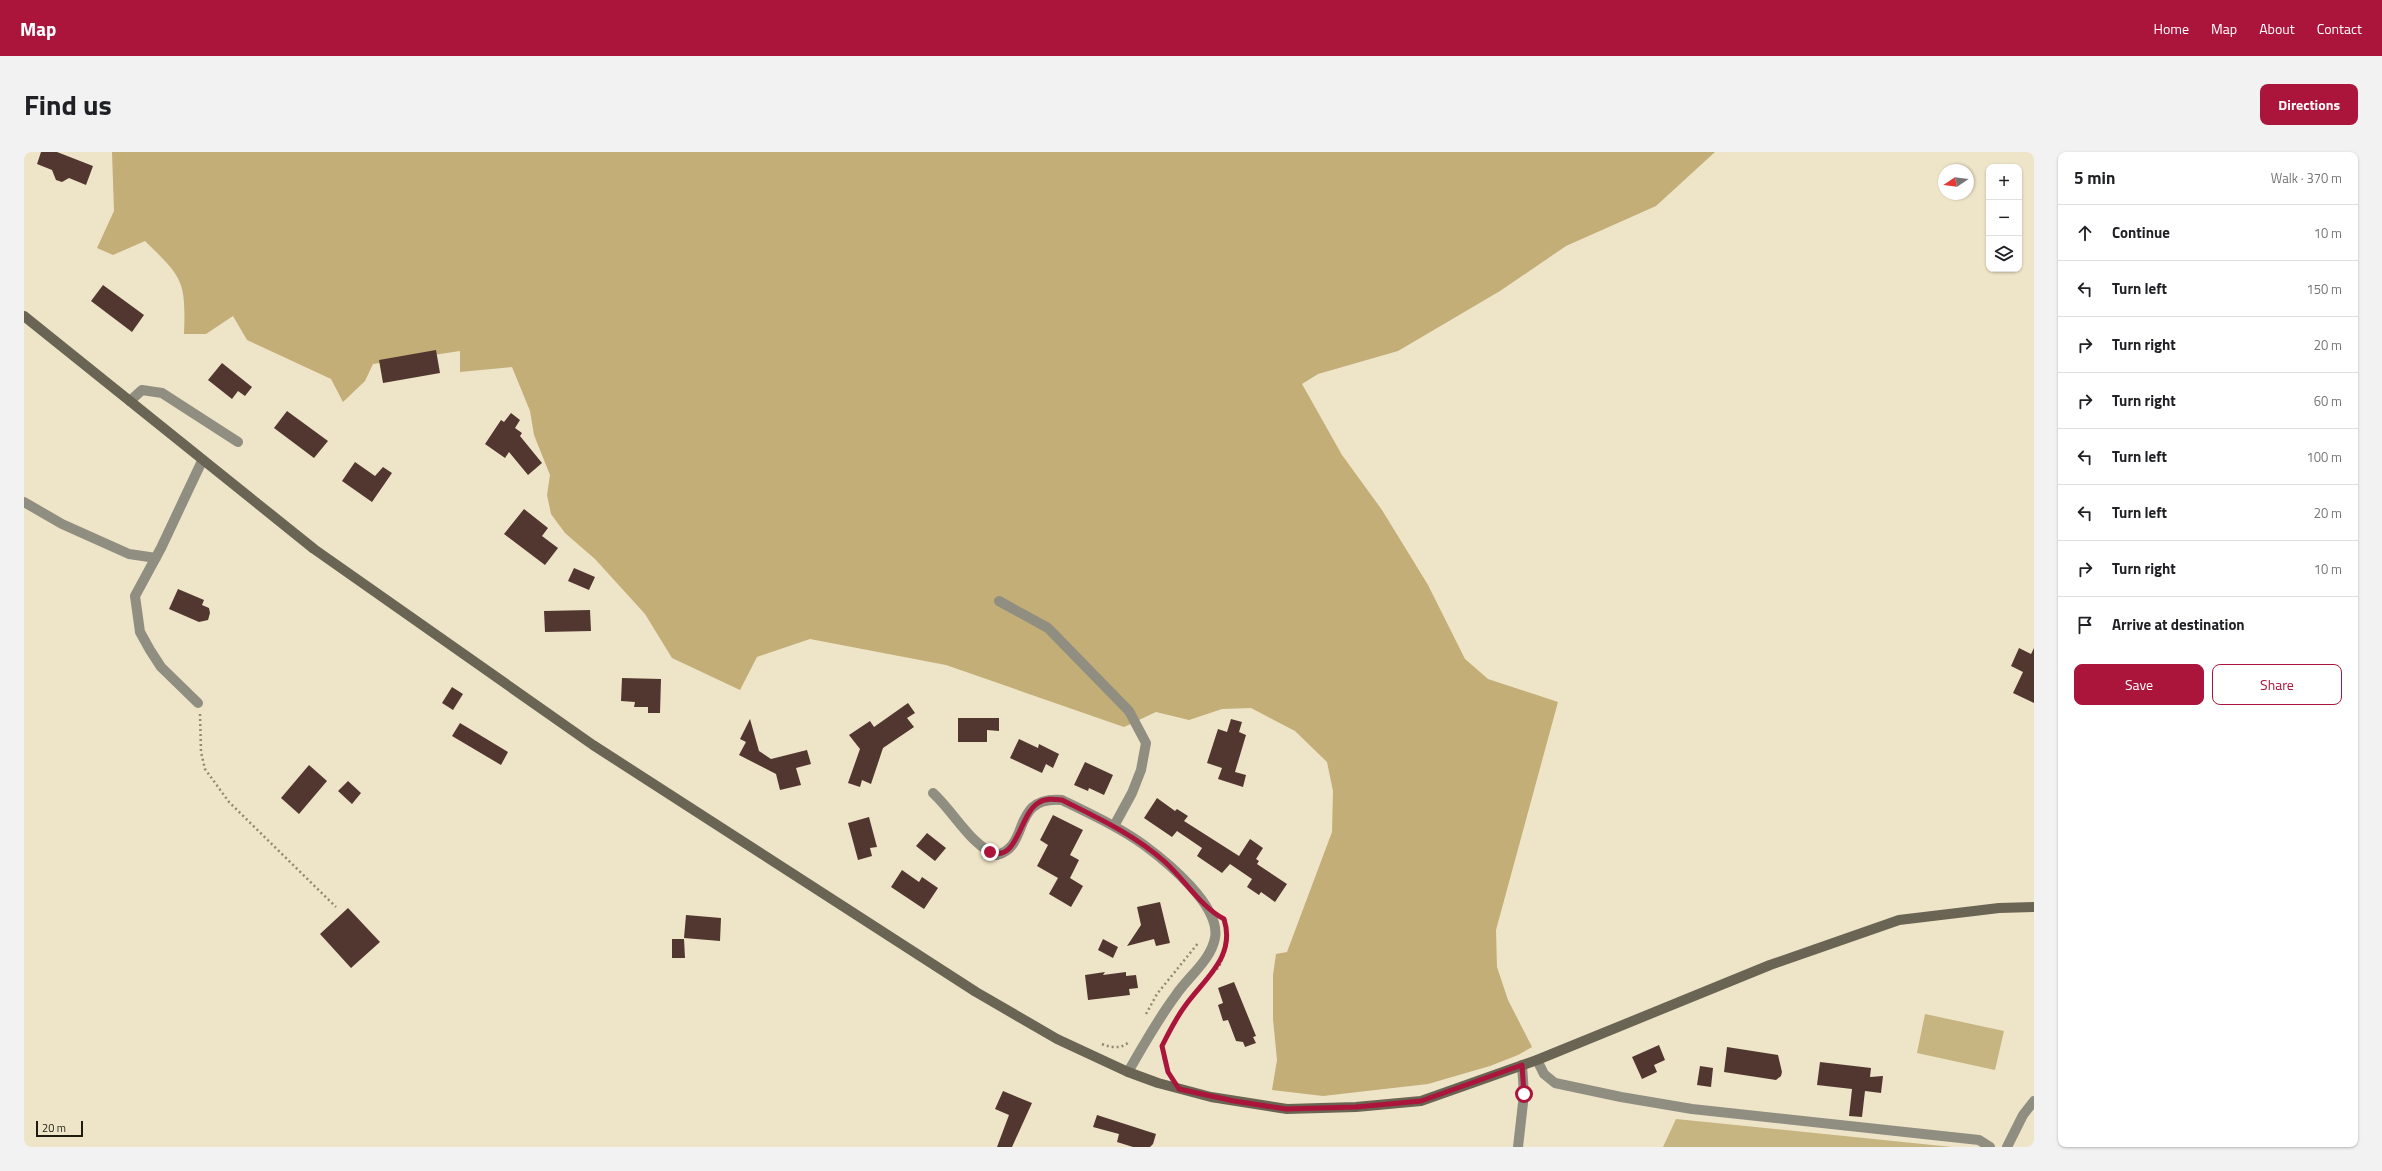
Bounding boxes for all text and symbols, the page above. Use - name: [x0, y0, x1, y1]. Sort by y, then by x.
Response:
- text: Map: [20, 14, 56, 43]
- text: Home: [2154, 18, 2189, 39]
- text: Map: [2211, 18, 2237, 39]
- text: About: [2259, 18, 2295, 39]
- text: Contact: [2317, 18, 2362, 39]
- text: Find us: [24, 83, 112, 126]
- button: Directions: [2260, 84, 2358, 125]
- north arrow: [1938, 164, 1974, 200]
- map controls: [1986, 164, 2022, 272]
- button: +: [1986, 164, 2022, 200]
- text: 5 min: [2074, 165, 2115, 191]
- text: Walk · 370 m: [2271, 168, 2342, 188]
- button: −: [1986, 200, 2022, 236]
- text: Continue: [2112, 221, 2170, 244]
- icon: ahead: [2074, 222, 2096, 244]
- text: 10 m: [2314, 223, 2342, 243]
- button: layers: [1986, 236, 2022, 272]
- text: Turn left: [2112, 277, 2167, 300]
- icon: left: [2074, 278, 2096, 300]
- text: 150 m: [2306, 279, 2342, 299]
- text: Turn right: [2112, 333, 2176, 356]
- icon: right: [2074, 334, 2096, 356]
- text: 20 m: [2314, 335, 2342, 355]
- text: Turn right: [2112, 389, 2176, 412]
- icon: right: [2074, 390, 2096, 412]
- text: 60 m: [2314, 391, 2342, 411]
- text: Turn left: [2112, 445, 2167, 468]
- icon: left: [2074, 446, 2096, 468]
- text: 100 m: [2306, 447, 2342, 467]
- text: Turn left: [2112, 501, 2167, 524]
- icon: left: [2074, 502, 2096, 524]
- text: 20 m: [2314, 503, 2342, 523]
- text: Turn right: [2112, 557, 2176, 580]
- icon: right: [2074, 558, 2096, 580]
- text: 10 m: [2314, 559, 2342, 579]
- text: Arrive at destination: [2112, 613, 2245, 636]
- icon: arrive: [2074, 614, 2096, 636]
- button: Save: [2074, 664, 2204, 705]
- button: Share: [2212, 664, 2342, 705]
- route end: [981, 843, 999, 861]
- route start: [1515, 1085, 1533, 1103]
- scale bar: [36, 1119, 83, 1138]
- text: 20 m: [42, 1120, 66, 1136]

